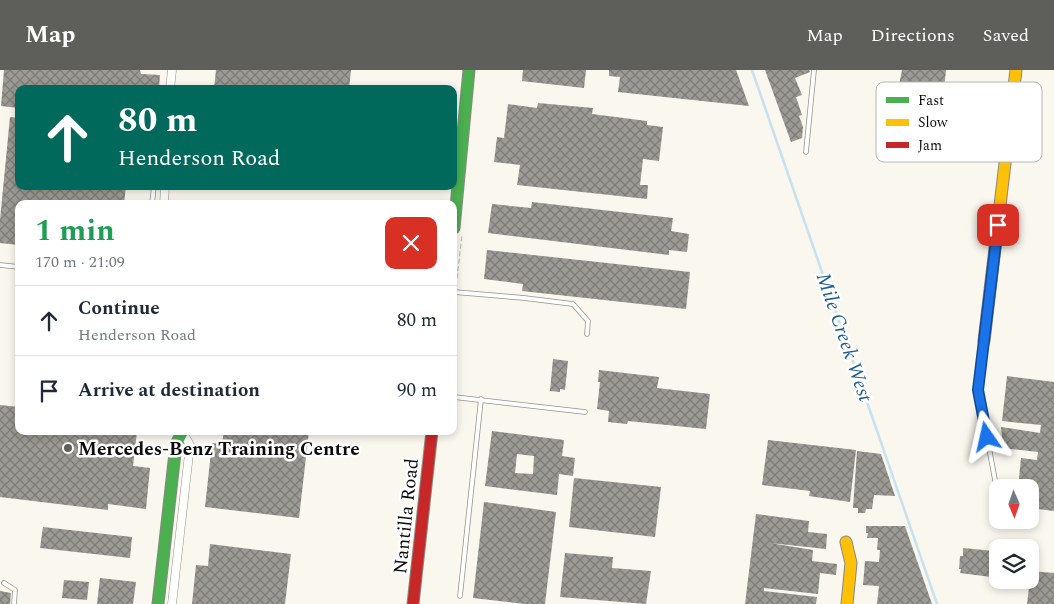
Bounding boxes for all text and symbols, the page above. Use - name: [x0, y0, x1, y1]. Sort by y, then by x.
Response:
- text: Map: [25, 17, 75, 53]
- text: Map: [807, 22, 843, 49]
- text: Directions: [871, 22, 955, 49]
- text: Saved: [983, 22, 1029, 49]
- legend: [876, 82, 1042, 162]
- text: Fast: [918, 90, 944, 111]
- text: 80 m: [118, 94, 198, 147]
- icon: ahead: [35, 105, 100, 170]
- text: Slow: [918, 112, 948, 133]
- text: Jam: [918, 135, 942, 156]
- text: Henderson Road: [118, 142, 280, 175]
- pin: [977, 204, 1019, 246]
- text: 1 min: [35, 208, 115, 254]
- icon: arrive: [984, 211, 1012, 239]
- button: close: [385, 217, 437, 269]
- text: 170 m · 21:09: [35, 250, 125, 274]
- water label: Mile Creek West: [808, 269, 880, 407]
- text: Continue: [78, 294, 160, 323]
- text: 80 m: [397, 306, 437, 335]
- icon: ahead: [35, 307, 63, 335]
- text: Henderson Road: [78, 323, 196, 347]
- text: Arrive at destination: [78, 376, 260, 405]
- text: 90 m: [397, 376, 437, 405]
- icon: arrive: [35, 377, 63, 405]
- position arrow: [960, 410, 1012, 462]
- place label: Mercedes-Benz Training Centre: [78, 435, 360, 464]
- marker: Mercedes-Benz Training Centre: [62, 442, 74, 454]
- street label: Nantilla Road: [386, 457, 427, 575]
- north arrow: [989, 479, 1039, 529]
- map controls: [989, 479, 1039, 589]
- button: layers: [989, 539, 1039, 589]

